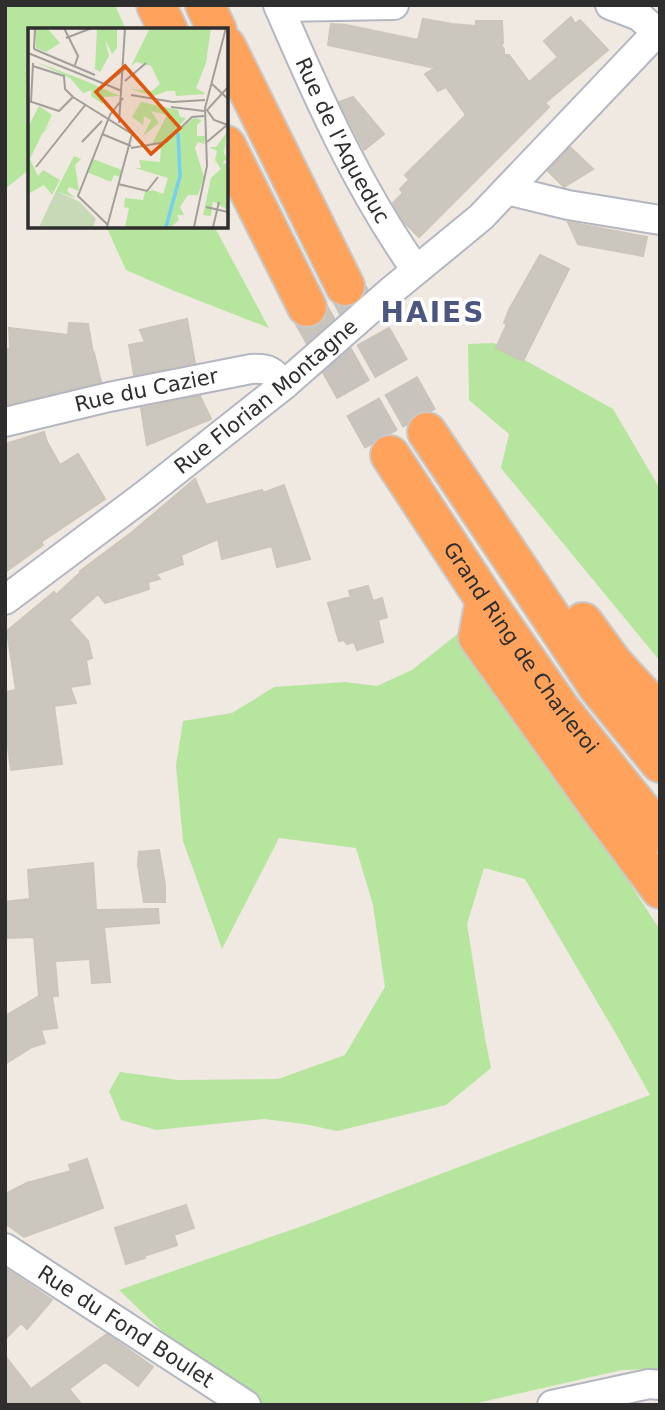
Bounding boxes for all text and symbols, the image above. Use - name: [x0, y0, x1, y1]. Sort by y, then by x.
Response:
- inset map: [28, 28, 228, 228]
- street label: Rue de l'Aqueduc: [290, 54, 395, 228]
- district label: HAIES: [381, 296, 485, 329]
- street label: Rue Florian Montagne: [170, 314, 362, 479]
- street label: Rue du Cazier: [72, 364, 221, 417]
- street label: Grand Ring de Charleroi: [438, 537, 603, 758]
- street label: Rue du Fond Boulet: [33, 1261, 218, 1393]

